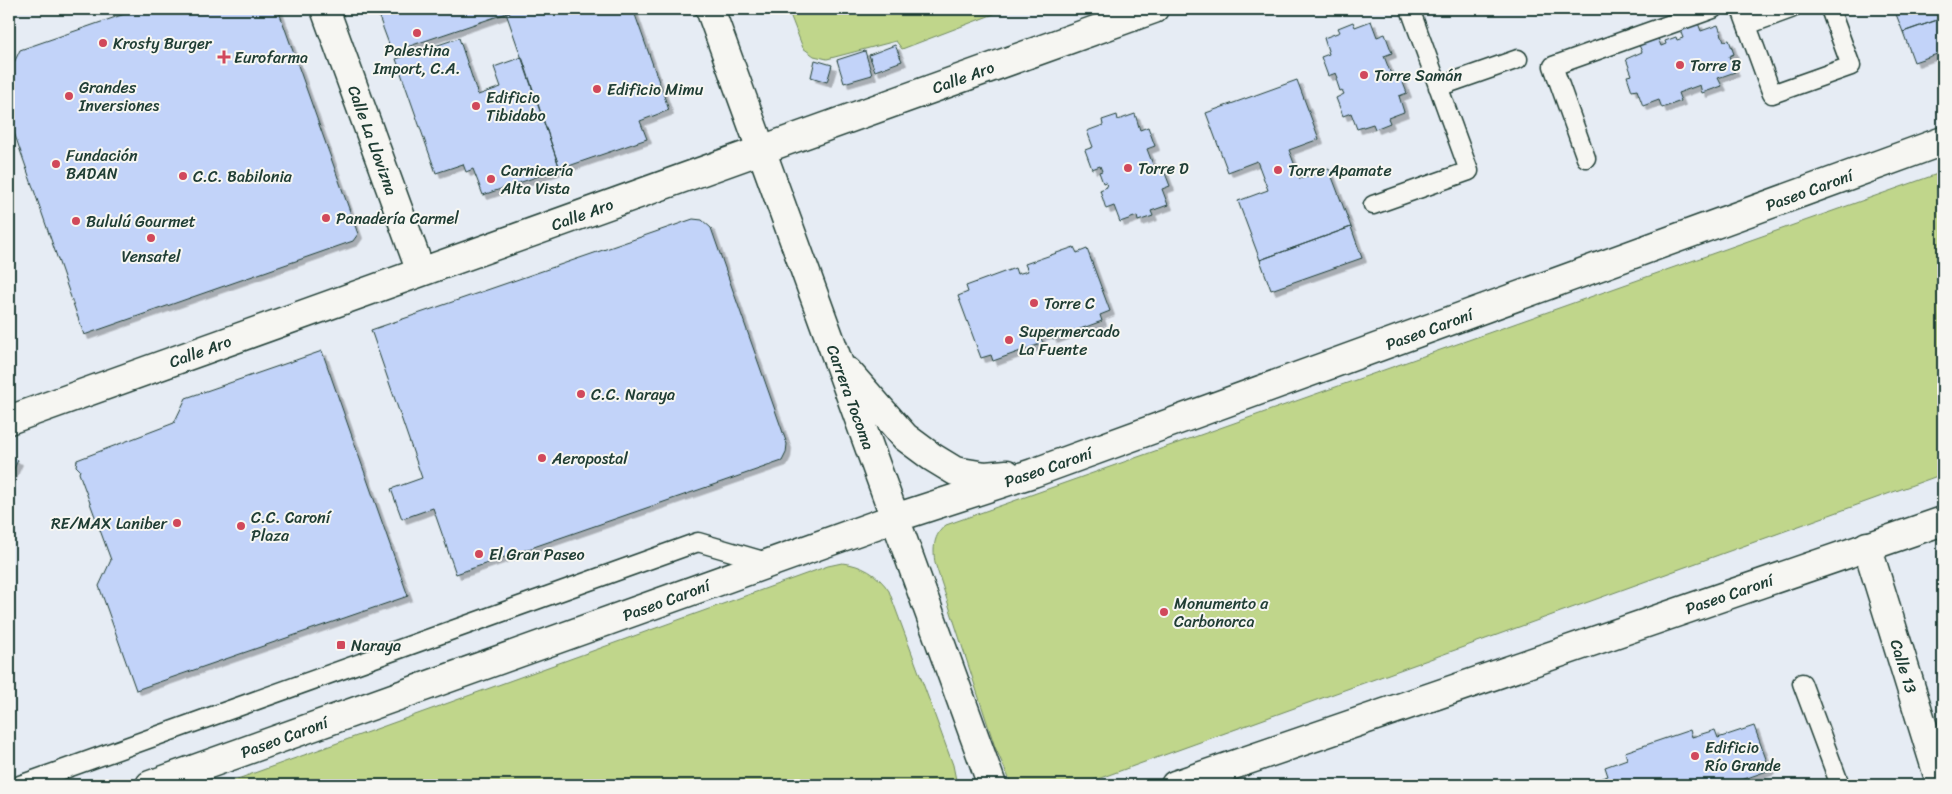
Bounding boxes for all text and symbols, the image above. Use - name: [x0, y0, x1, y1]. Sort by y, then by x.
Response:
- marker: Palestina Import, C.A.: [411, 27, 423, 39]
- place label: Krosty Burger: [113, 29, 213, 58]
- place label: Palestina Import, C.A.: [372, 36, 461, 83]
- marker: Krosty Burger: [97, 37, 109, 49]
- place label: Eurofarma: [234, 43, 308, 72]
- marker: Eurofarma: [218, 51, 230, 63]
- place label: Torre B: [1690, 51, 1741, 80]
- street label: Calle Aro: [928, 53, 999, 102]
- marker: Torre B: [1674, 59, 1686, 71]
- place label: Torre Samán: [1374, 61, 1462, 90]
- marker: Torre Samán: [1358, 69, 1370, 81]
- place label: Grandes Inversiones: [78, 73, 160, 120]
- place label: Edificio Mimu: [607, 75, 704, 104]
- street label: Calle La Llovizna: [339, 81, 406, 199]
- place label: Edificio Tibidabo: [486, 83, 546, 130]
- marker: Edificio Mimu: [591, 83, 603, 95]
- marker: Grandes Inversiones: [63, 90, 75, 102]
- marker: Edificio Tibidabo: [470, 100, 482, 112]
- place label: Fundación BADAN: [66, 141, 138, 188]
- place label: Torre D: [1138, 154, 1189, 183]
- place label: Carnicería Alta Vista: [500, 156, 573, 203]
- place label: Torre Apamate: [1288, 156, 1392, 185]
- marker: Fundación BADAN: [50, 158, 62, 170]
- street label: Paseo Caroní: [1761, 160, 1859, 220]
- place label: C.C. Babilonia: [193, 162, 293, 191]
- marker: Torre D: [1122, 162, 1134, 174]
- marker: Torre Apamate: [1272, 164, 1284, 176]
- marker: C.C. Babilonia: [177, 170, 189, 182]
- marker: Carnicería Alta Vista: [485, 173, 497, 185]
- street label: Calle Aro: [547, 190, 618, 239]
- place label: Panadería Carmel: [336, 204, 459, 233]
- place label: Bululú Gourmet: [86, 207, 196, 236]
- marker: Panadería Carmel: [320, 212, 332, 224]
- marker: Bululú Gourmet: [70, 215, 82, 227]
- marker: Vensatel: [145, 232, 157, 244]
- place label: Vensatel: [121, 242, 181, 271]
- place label: Torre C: [1044, 289, 1095, 318]
- marker: Torre C: [1028, 297, 1040, 309]
- street label: Paseo Caroní: [1381, 299, 1479, 359]
- place label: Supermercado La Fuente: [1019, 317, 1120, 364]
- street label: Calle Aro: [165, 327, 236, 376]
- marker: Supermercado La Fuente: [1003, 334, 1015, 346]
- street label: Carrera Tocoma: [818, 340, 883, 454]
- place label: C.C. Naraya: [591, 380, 675, 409]
- marker: C.C. Naraya: [575, 388, 587, 400]
- street label: Paseo Caroní: [1000, 438, 1098, 496]
- place label: Aeropostal: [551, 444, 628, 473]
- marker: Aeropostal: [536, 452, 548, 464]
- place label: C.C. Caroní Plaza: [251, 503, 333, 550]
- place label: RE/MAX Laniber: [51, 509, 168, 538]
- marker: RE/MAX Laniber: [171, 517, 183, 529]
- marker: C.C. Caroní Plaza: [235, 520, 247, 532]
- place label: El Gran Paseo: [489, 540, 585, 569]
- marker: El Gran Paseo: [473, 548, 485, 560]
- street label: Paseo Caroní: [1681, 565, 1779, 623]
- street label: Paseo Caroní: [618, 570, 716, 630]
- place label: Monumento a Carbonorca: [1174, 589, 1269, 636]
- marker: Monumento a Carbonorca: [1158, 606, 1170, 618]
- place label: Naraya: [351, 631, 401, 660]
- street label: Calle 13: [1882, 636, 1926, 697]
- marker: Naraya: [335, 639, 347, 651]
- street label: Paseo Caroní: [236, 707, 334, 767]
- place label: Edificio Río Grande: [1705, 733, 1781, 780]
- marker: Edificio Río Grande: [1689, 750, 1701, 762]

